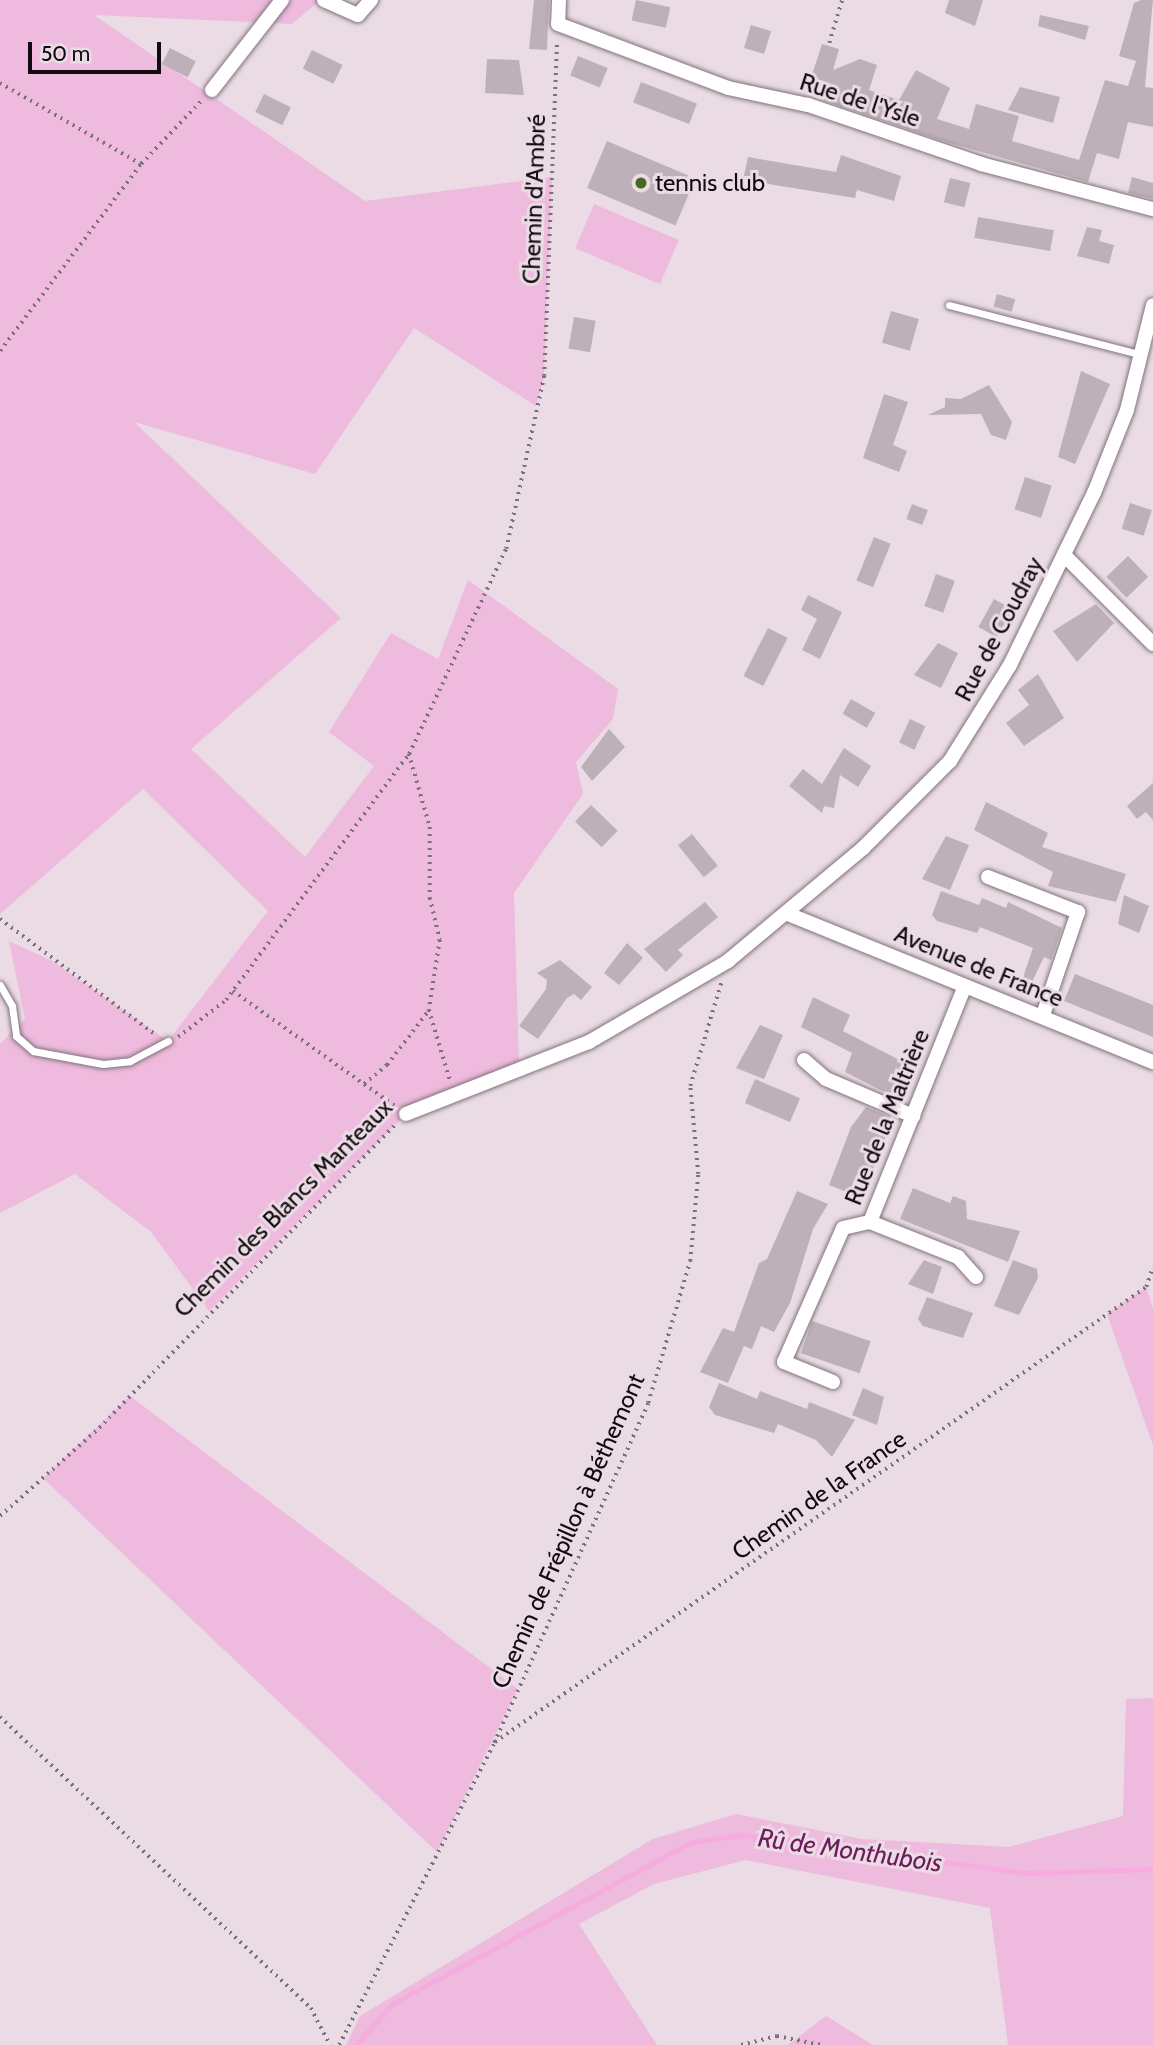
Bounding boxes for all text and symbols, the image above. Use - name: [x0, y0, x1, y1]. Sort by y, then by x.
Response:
- scale bar: [32, 28, 164, 72]
- text: 50 m: [41, 41, 90, 66]
- street label: Rue de l'Ysle: [796, 67, 924, 133]
- street label: Chemin d'Ambré: [517, 113, 551, 285]
- place label: tennis club: [655, 169, 765, 197]
- marker: tennis club: [633, 175, 649, 191]
- street label: Rue de Coudray: [949, 552, 1049, 706]
- street label: Avenue de France: [890, 919, 1068, 1013]
- street label: Rue de la Maltrière: [839, 1025, 935, 1209]
- street label: Chemin des Blancs Manteaux: [168, 1093, 398, 1323]
- street label: Chemin de Frépillon à Béthemont: [485, 1369, 651, 1693]
- street label: Chemin de la France: [727, 1424, 911, 1566]
- water label: Rû de Monthubois: [756, 1823, 944, 1879]

